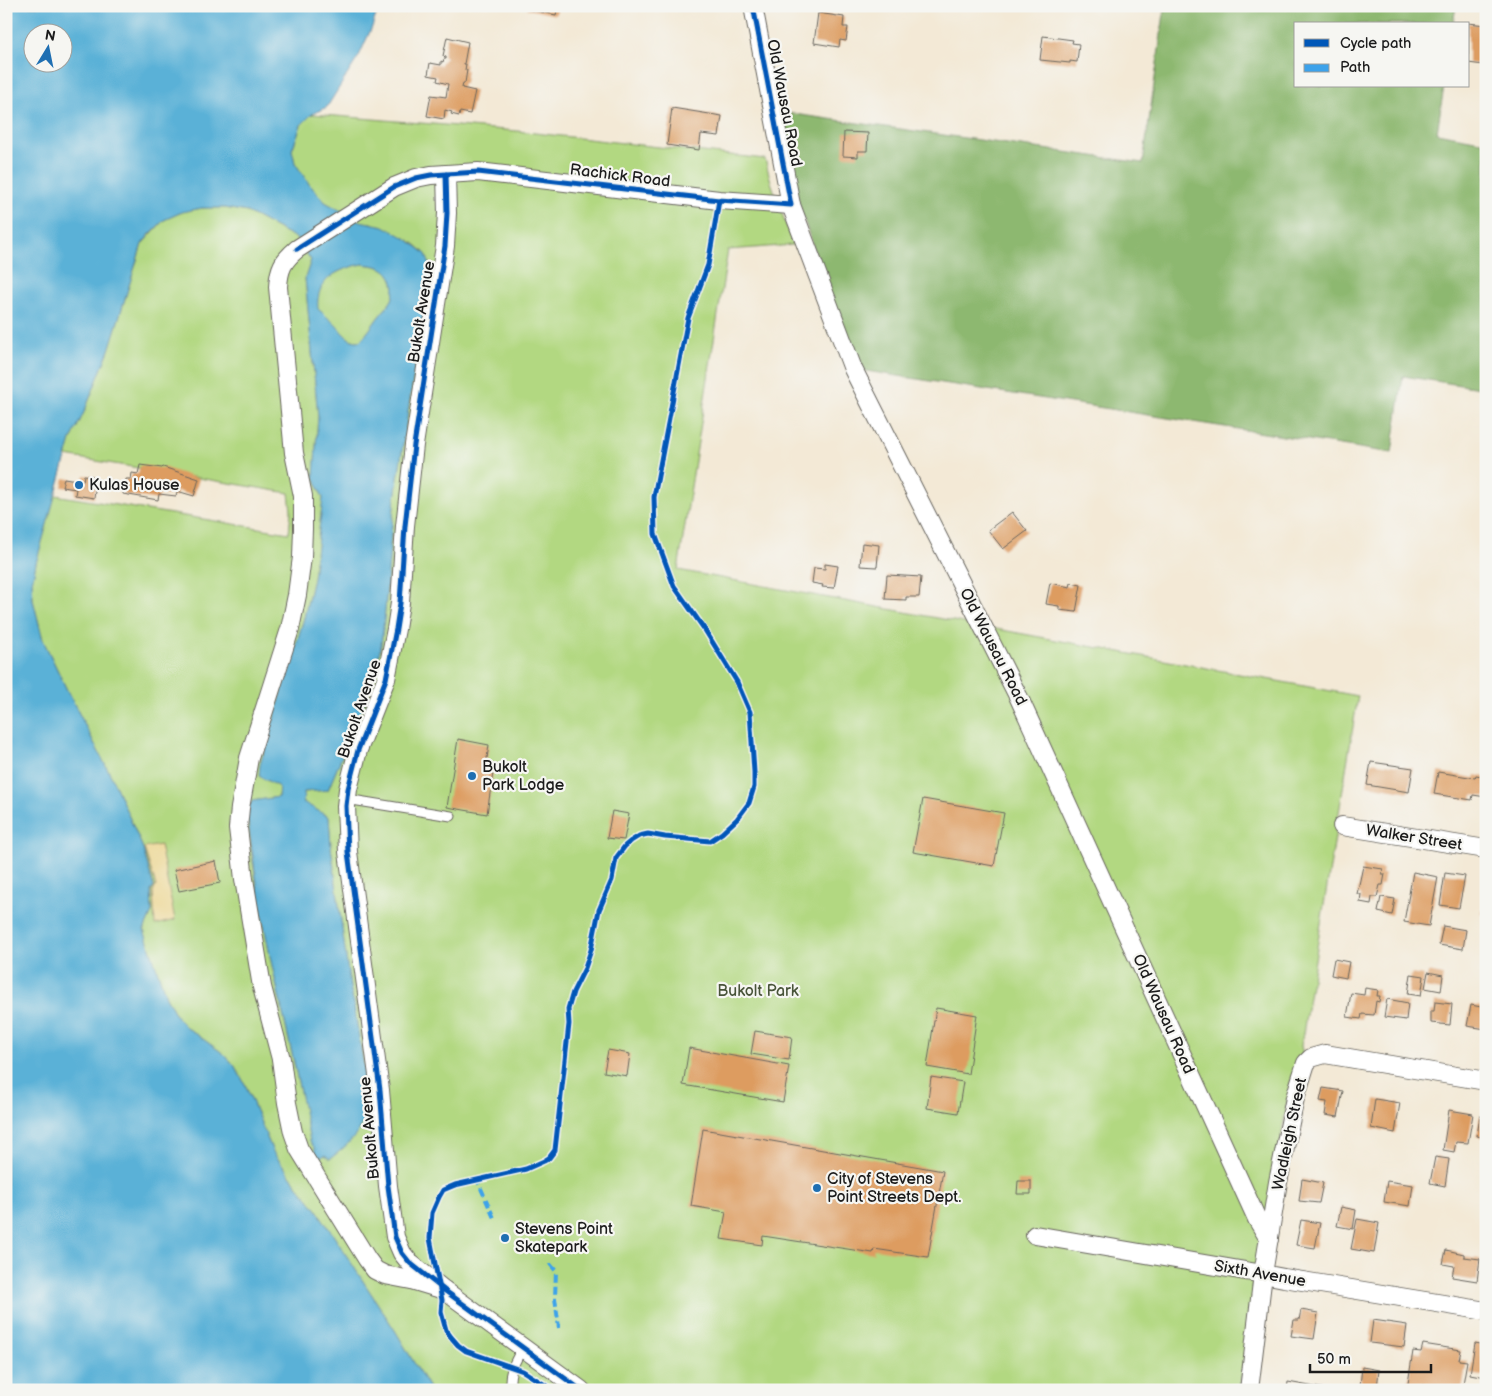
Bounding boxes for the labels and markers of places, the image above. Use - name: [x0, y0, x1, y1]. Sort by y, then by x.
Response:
- place label: Kulas House: [89, 476, 180, 495]
- marker: Kulas House: [73, 479, 85, 491]
- place label: Bukolt Park Lodge: [482, 758, 565, 795]
- marker: Bukolt Park Lodge: [466, 770, 478, 782]
- place label: City of Stevens Point Streets Dept.: [827, 1170, 961, 1207]
- marker: City of Stevens Point Streets Dept.: [811, 1182, 823, 1194]
- place label: Stevens Point Skatepark: [515, 1220, 613, 1257]
- marker: Stevens Point Skatepark: [499, 1232, 511, 1244]

